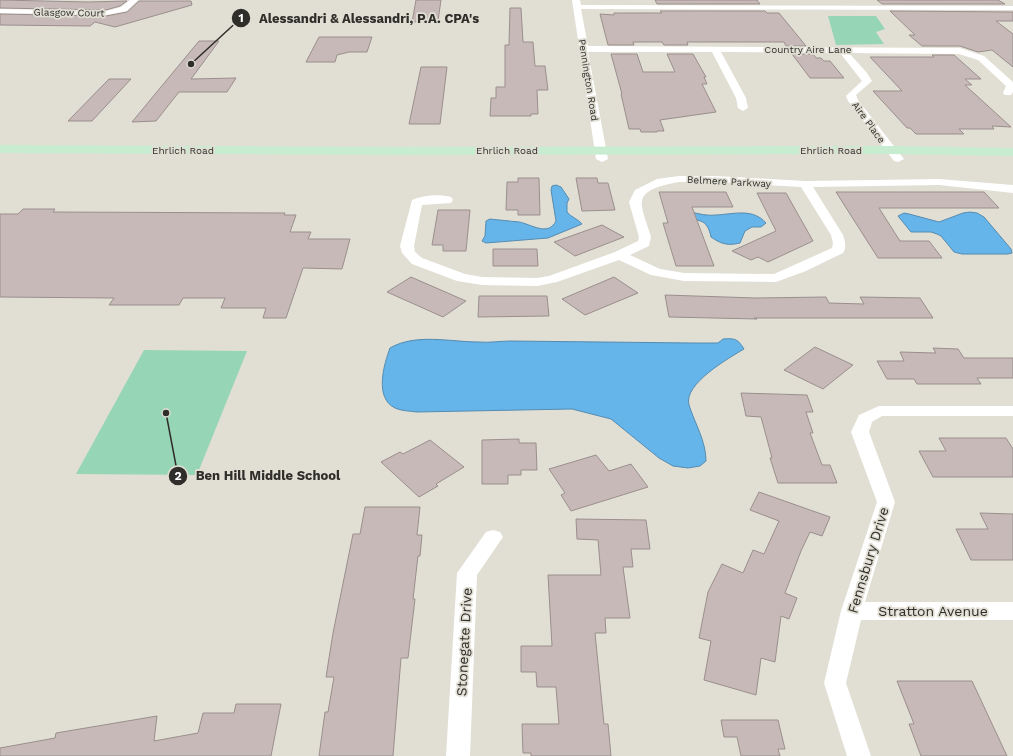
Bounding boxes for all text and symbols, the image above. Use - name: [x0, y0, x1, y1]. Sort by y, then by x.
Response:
- street label: Glasgow Court: [33, 6, 105, 19]
- callout: Alessandri & Alessandri, P.A. CPA's: [231, 6, 487, 31]
- text: 1: [238, 11, 244, 25]
- text: Alessandri & Alessandri, P.A. CPA's: [259, 11, 479, 26]
- street label: Pennington Road: [577, 38, 600, 122]
- street label: Country Aire Lane: [764, 44, 852, 55]
- street label: Aire Place: [850, 99, 887, 145]
- street label: Ehrlich Road: [152, 145, 214, 156]
- street label: Ehrlich Road: [476, 145, 538, 156]
- street label: Ehrlich Road: [800, 145, 862, 156]
- street label: Belmere Parkway: [687, 174, 772, 189]
- callout: Ben Hill Middle School: [168, 463, 349, 488]
- text: Ben Hill Middle School: [196, 468, 341, 483]
- text: 2: [174, 469, 182, 483]
- street label: Fennsbury Drive: [844, 505, 892, 615]
- street label: Stonegate Drive: [453, 587, 475, 697]
- street label: Stratton Avenue: [878, 603, 988, 619]

